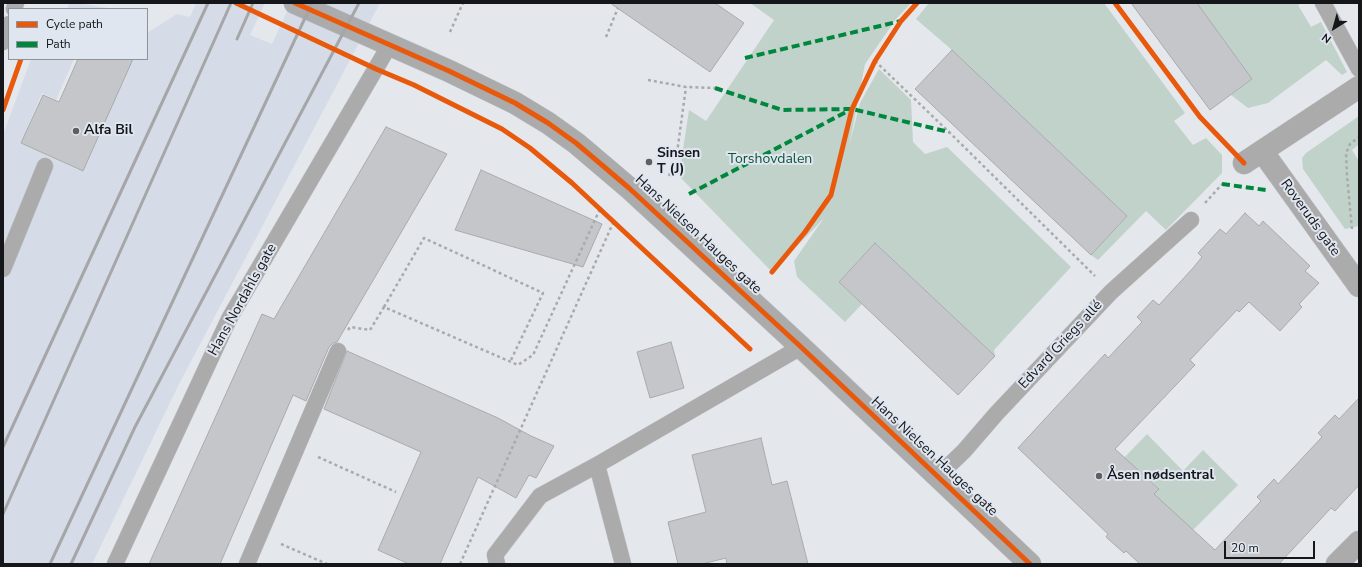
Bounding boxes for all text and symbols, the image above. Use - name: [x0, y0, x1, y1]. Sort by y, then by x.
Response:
- legend: [8, 8, 148, 60]
- north arrow: [1314, 8, 1354, 48]
- text: Cycle path: [46, 16, 103, 32]
- text: N: [1319, 30, 1334, 46]
- text: Path: [46, 36, 71, 52]
- place label: Alfa Bil: [84, 123, 133, 139]
- marker: Alfa Bil: [71, 126, 81, 136]
- place label: Sinsen T (J): [657, 146, 700, 178]
- park label: Torshovdalen: [728, 152, 812, 168]
- marker: Sinsen T (J): [644, 157, 654, 167]
- street label: Hans Nielsen Hauges gate: [631, 172, 765, 298]
- street label: Roveruds gate: [1277, 176, 1343, 260]
- street label: Hans Nordahls gate: [205, 241, 281, 359]
- street label: Edvard Griegs allé: [1016, 297, 1106, 393]
- street label: Hans Nielsen Hauges gate: [867, 394, 1001, 520]
- place label: Åsen nødsentral: [1107, 468, 1214, 484]
- marker: Åsen nødsentral: [1094, 471, 1104, 481]
- scale bar: [1226, 533, 1317, 559]
- text: 20 m: [1231, 540, 1259, 556]

